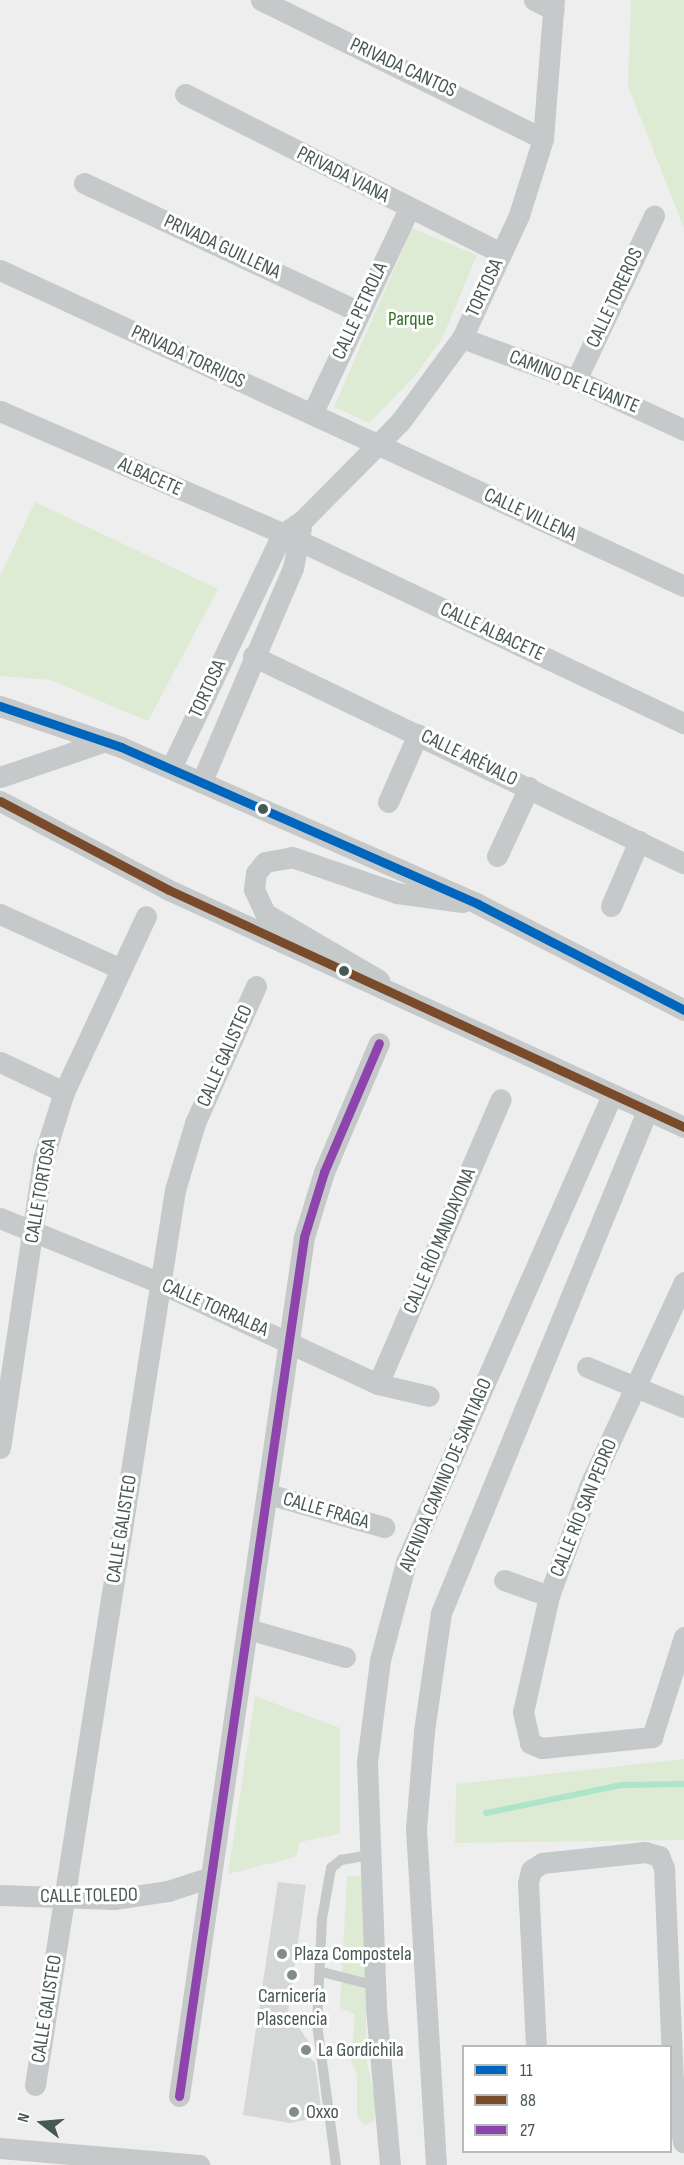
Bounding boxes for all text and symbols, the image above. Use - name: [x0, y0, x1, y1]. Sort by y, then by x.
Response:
- street label: PRIVADA CANTOS: [346, 33, 460, 103]
- street label: PRIVADA VIANA: [293, 142, 393, 208]
- street label: PRIVADA GUILLENA: [160, 210, 284, 284]
- street label: CALLE TOREROS: [582, 244, 648, 352]
- street label: TORTOSA: [461, 255, 509, 321]
- street label: CALLE PETROLA: [327, 259, 393, 363]
- park label: Parque: [388, 307, 434, 331]
- street label: PRIVADA TORRIJOS: [127, 320, 249, 394]
- street label: CAMINO DE LEVANTE: [506, 345, 642, 419]
- street label: ALBACETE: [114, 452, 186, 502]
- street label: CALLE VILLENA: [480, 483, 580, 547]
- street label: CALLE ALBACETE: [436, 597, 548, 667]
- street label: TORTOSA: [184, 656, 232, 722]
- street label: CALLE ARÉVALO: [417, 724, 521, 792]
- unlabelled marker: [257, 803, 269, 815]
- unlabelled marker: [338, 965, 350, 977]
- street label: CALLE GALISTEO: [192, 1001, 258, 1111]
- street label: CALLE TORTOSA: [20, 1137, 62, 1245]
- street label: CALLE RÍO MANDAYONA: [399, 1165, 481, 1317]
- street label: CALLE TORRALBA: [158, 1274, 272, 1342]
- street label: AVENIDA CAMINO DE SANTIAGO: [394, 1375, 498, 1575]
- street label: CALLE RÍO SAN PEDRO: [545, 1435, 623, 1581]
- street label: CALLE GALISTEO: [102, 1473, 142, 1585]
- street label: CALLE FRAGA: [280, 1487, 372, 1535]
- street label: CALLE TOLEDO: [40, 1883, 138, 1909]
- place label: Plaza Compostela: [294, 1942, 412, 1966]
- marker: Plaza Compostela: [275, 1947, 289, 1961]
- street label: CALLE GALISTEO: [27, 1953, 67, 2065]
- marker: Carnicería Plascencia: [285, 1968, 299, 1982]
- place label: Carnicería Plascencia: [257, 1984, 327, 2031]
- place label: La Gordichila: [318, 2038, 404, 2062]
- marker: La Gordichila: [299, 2043, 313, 2057]
- legend: [462, 2045, 672, 2153]
- text: 11: [520, 2060, 533, 2081]
- text: 88: [520, 2090, 536, 2111]
- north arrow: [12, 2093, 72, 2153]
- place label: Oxxo: [306, 2100, 339, 2124]
- marker: Oxxo: [287, 2105, 301, 2119]
- text: N: [14, 2111, 35, 2125]
- text: 27: [520, 2120, 535, 2141]

